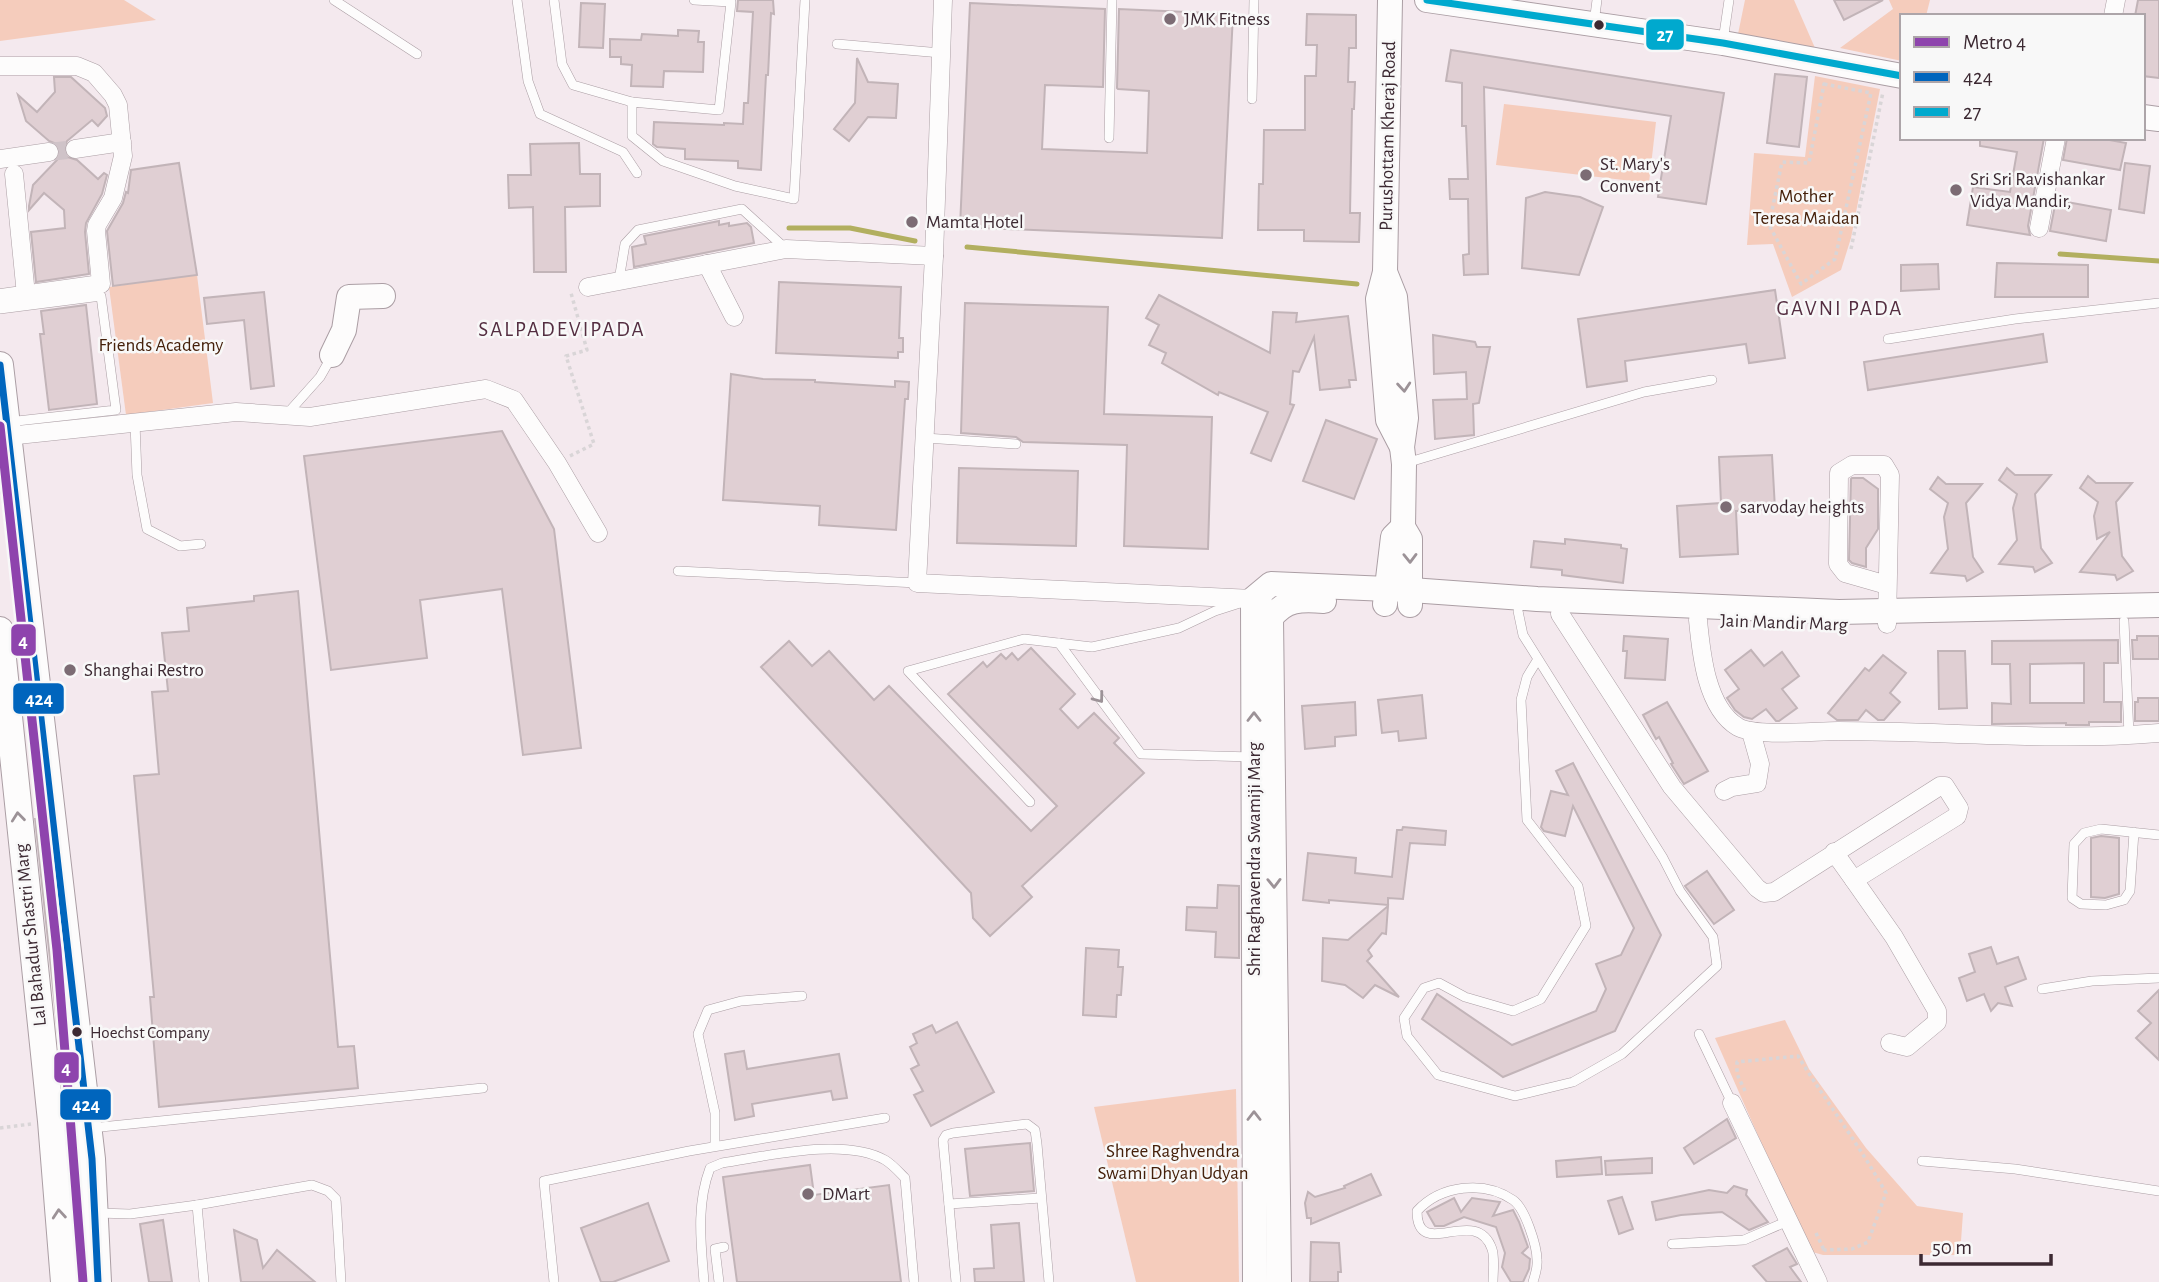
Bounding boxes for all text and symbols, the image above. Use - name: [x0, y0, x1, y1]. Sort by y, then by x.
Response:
- place label: JMK Fitness: [1184, 10, 1270, 29]
- marker: JMK Fitness: [1162, 11, 1178, 27]
- legend: [1900, 14, 2145, 140]
- unlabelled marker: [1592, 18, 1606, 32]
- line badge: 27: [1645, 18, 1685, 51]
- text: 27: [1656, 26, 1674, 45]
- text: Metro 4: [1963, 32, 2026, 53]
- street label: Purushottam Kheraj Road: [1377, 41, 1399, 231]
- text: 424: [1963, 67, 1993, 88]
- text: 27: [1963, 102, 1982, 123]
- place label: St. Mary's Convent: [1600, 155, 1670, 196]
- marker: St. Mary's Convent: [1578, 167, 1594, 183]
- place label: Sri Sri Ravishankar Vidya Mandir,: [1970, 170, 2105, 211]
- marker: Sri Sri Ravishankar Vidya Mandir,: [1948, 182, 1964, 198]
- park label: Mother Teresa Maidan: [1752, 187, 1860, 228]
- place label: Mamta Hotel: [926, 213, 1024, 232]
- marker: Mamta Hotel: [904, 214, 920, 230]
- district label: GAVNI PADA: [1777, 298, 1904, 319]
- district label: SALPADEVIPADA: [478, 319, 646, 340]
- park label: Friends Academy: [99, 336, 223, 355]
- one-way arrow: [1396, 382, 1411, 393]
- place label: sarvoday heights: [1740, 498, 1864, 517]
- marker: sarvoday heights: [1718, 499, 1734, 515]
- one-way arrow: [1402, 553, 1418, 564]
- street label: Jain Mandir Marg: [1720, 611, 1849, 635]
- line badge: 4: [10, 623, 37, 657]
- text: 4: [18, 632, 28, 651]
- place label: Shanghai Restro: [84, 661, 204, 680]
- marker: Shanghai Restro: [62, 662, 78, 678]
- line badge: 424: [12, 682, 65, 715]
- text: 424: [25, 690, 53, 709]
- one-way arrow: [1091, 690, 1104, 703]
- one-way arrow: [1246, 711, 1261, 722]
- street label: Shri Raghavendra Swamiji Marg: [1245, 741, 1264, 976]
- one-way arrow: [11, 811, 26, 822]
- street label: Lal Bahadur Shastri Marg: [12, 842, 50, 1027]
- one-way arrow: [1266, 878, 1282, 888]
- place label: Hoechst Company: [90, 1024, 210, 1042]
- marker: Hoechst Company: [70, 1025, 84, 1039]
- line badge: 4: [53, 1051, 80, 1084]
- text: 4: [61, 1059, 71, 1078]
- line badge: 424: [59, 1088, 112, 1121]
- text: 424: [72, 1096, 100, 1115]
- one-way arrow: [1246, 1110, 1262, 1121]
- park label: Shree Raghvendra Swami Dhyan Udyan: [1097, 1142, 1249, 1183]
- place label: DMart: [822, 1185, 870, 1204]
- marker: DMart: [800, 1186, 816, 1202]
- one-way arrow: [52, 1208, 67, 1219]
- scale bar: [1921, 1222, 2050, 1266]
- text: 50 m: [1932, 1237, 1972, 1258]

